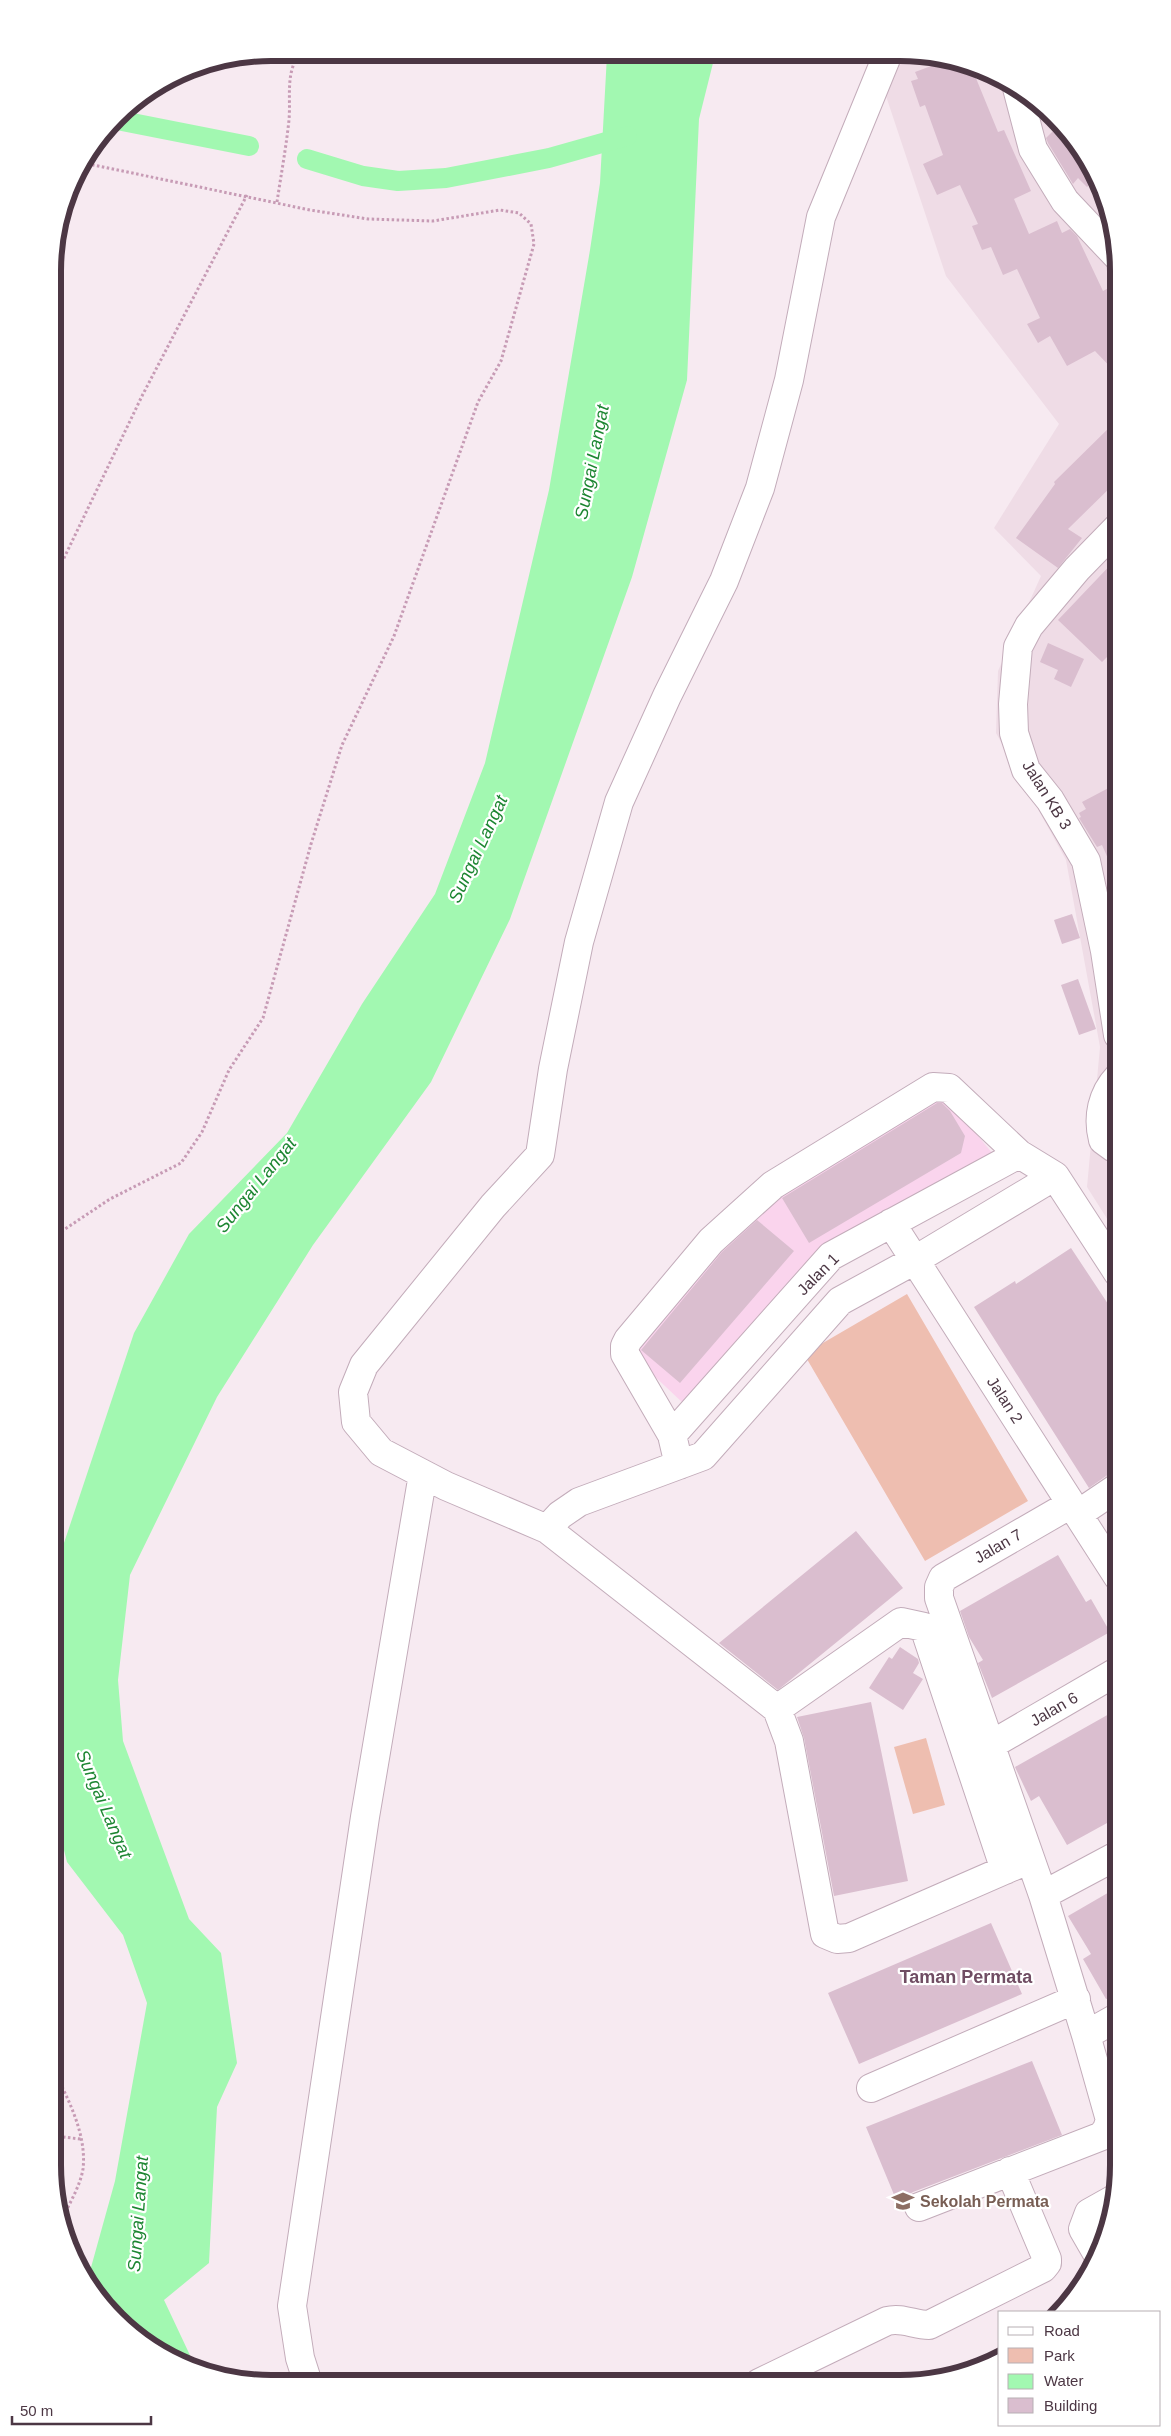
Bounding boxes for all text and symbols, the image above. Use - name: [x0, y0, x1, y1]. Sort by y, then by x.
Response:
- water label: Sungai Langat: [571, 402, 613, 521]
- street label: Jalan KB 3: [1019, 758, 1075, 832]
- water label: Sungai Langat: [444, 791, 512, 906]
- water label: Sungai Langat: [212, 1133, 301, 1236]
- street label: Jalan 1: [794, 1250, 842, 1298]
- street label: Jalan 2: [984, 1374, 1026, 1426]
- street label: Jalan 7: [971, 1526, 1025, 1566]
- street label: Jalan 6: [1027, 1689, 1081, 1729]
- water label: Sungai Langat: [72, 1747, 136, 1862]
- district label: Taman Permata: [900, 1967, 1033, 1987]
- water label: Sungai Langat: [124, 2154, 152, 2273]
- school or university icon: Sekolah Permata: [890, 2188, 916, 2214]
- place label: Sekolah Permata: [920, 2193, 1049, 2210]
- legend: [998, 2311, 1161, 2426]
- text: Road: [1044, 2322, 1080, 2339]
- text: Park: [1044, 2347, 1075, 2364]
- text: Water: [1044, 2372, 1083, 2389]
- scale bar: [12, 2394, 151, 2426]
- text: Building: [1044, 2397, 1097, 2414]
- text: 50 m: [20, 2402, 53, 2419]

